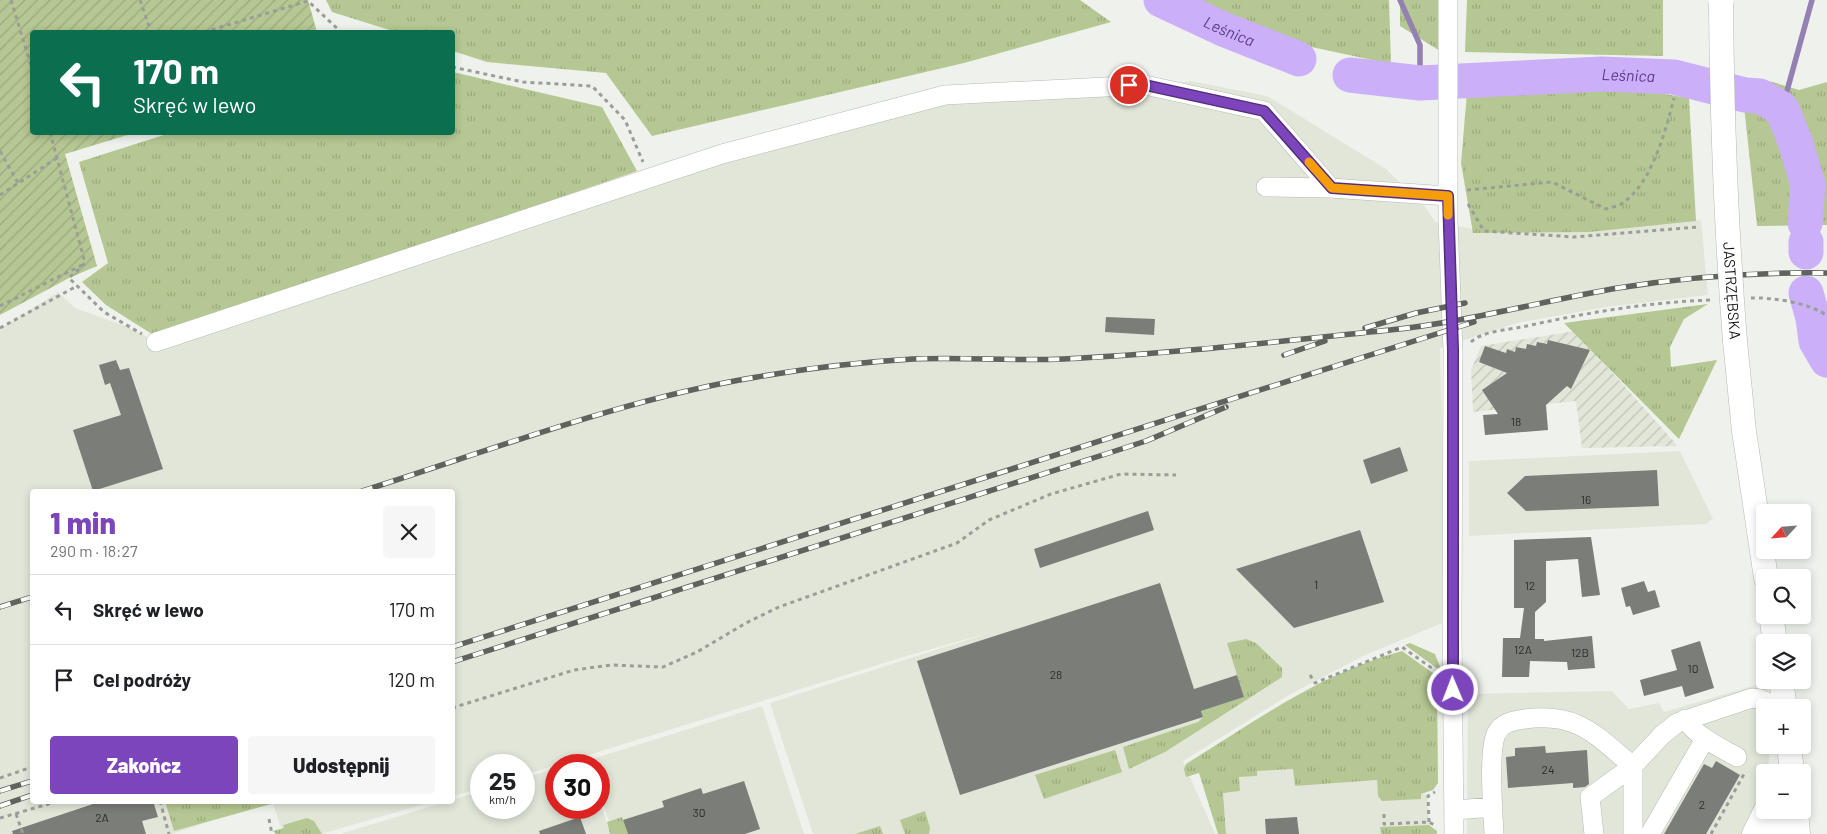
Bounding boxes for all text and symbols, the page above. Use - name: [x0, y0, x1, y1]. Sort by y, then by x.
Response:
- water label: Leśnica: [1201, 11, 1258, 50]
- text: 170 m: [133, 49, 219, 91]
- icon: left: [50, 50, 115, 115]
- pin: [1108, 64, 1150, 106]
- water label: Leśnica: [1601, 64, 1655, 85]
- icon: arrive: [1115, 71, 1143, 99]
- text: Skręć w lewo: [133, 91, 257, 117]
- street label: JASTRZĘBSKA: [1720, 242, 1745, 340]
- house number: 18: [1511, 414, 1521, 428]
- house number: 16: [1581, 492, 1591, 506]
- text: 1 min: [50, 504, 116, 540]
- north arrow: [1756, 504, 1811, 559]
- map controls: [1756, 504, 1811, 819]
- button: close: [383, 506, 435, 558]
- text: 290 m · 18:27: [50, 541, 138, 560]
- button: search: [1756, 569, 1811, 624]
- house number: 1: [1314, 577, 1318, 591]
- house number: 12: [1525, 578, 1535, 592]
- icon: left: [50, 596, 78, 624]
- text: Skręć w lewo: [93, 598, 204, 621]
- text: 170 m: [389, 598, 435, 621]
- button: layers: [1756, 634, 1811, 689]
- house number: 12A: [1514, 642, 1532, 656]
- house number: 12B: [1571, 645, 1589, 659]
- house number: 10: [1688, 661, 1698, 675]
- position arrow: [1426, 663, 1478, 715]
- icon: arrive: [50, 666, 78, 694]
- house number: 28: [1050, 667, 1062, 681]
- text: Cel podróży: [93, 668, 191, 691]
- text: 120 m: [388, 668, 435, 691]
- button: +: [1756, 699, 1811, 754]
- button: Zakończ: [50, 736, 238, 794]
- button: Udostępnij: [248, 736, 435, 794]
- speed limit sign: 30: [545, 754, 610, 819]
- house number: 24: [1541, 762, 1555, 776]
- button: −: [1756, 764, 1811, 819]
- text: 25: [489, 765, 516, 795]
- text: km/h: [489, 792, 516, 806]
- house number: 2: [1699, 797, 1705, 811]
- house number: 30: [693, 805, 705, 819]
- house number: 2A: [95, 810, 109, 824]

